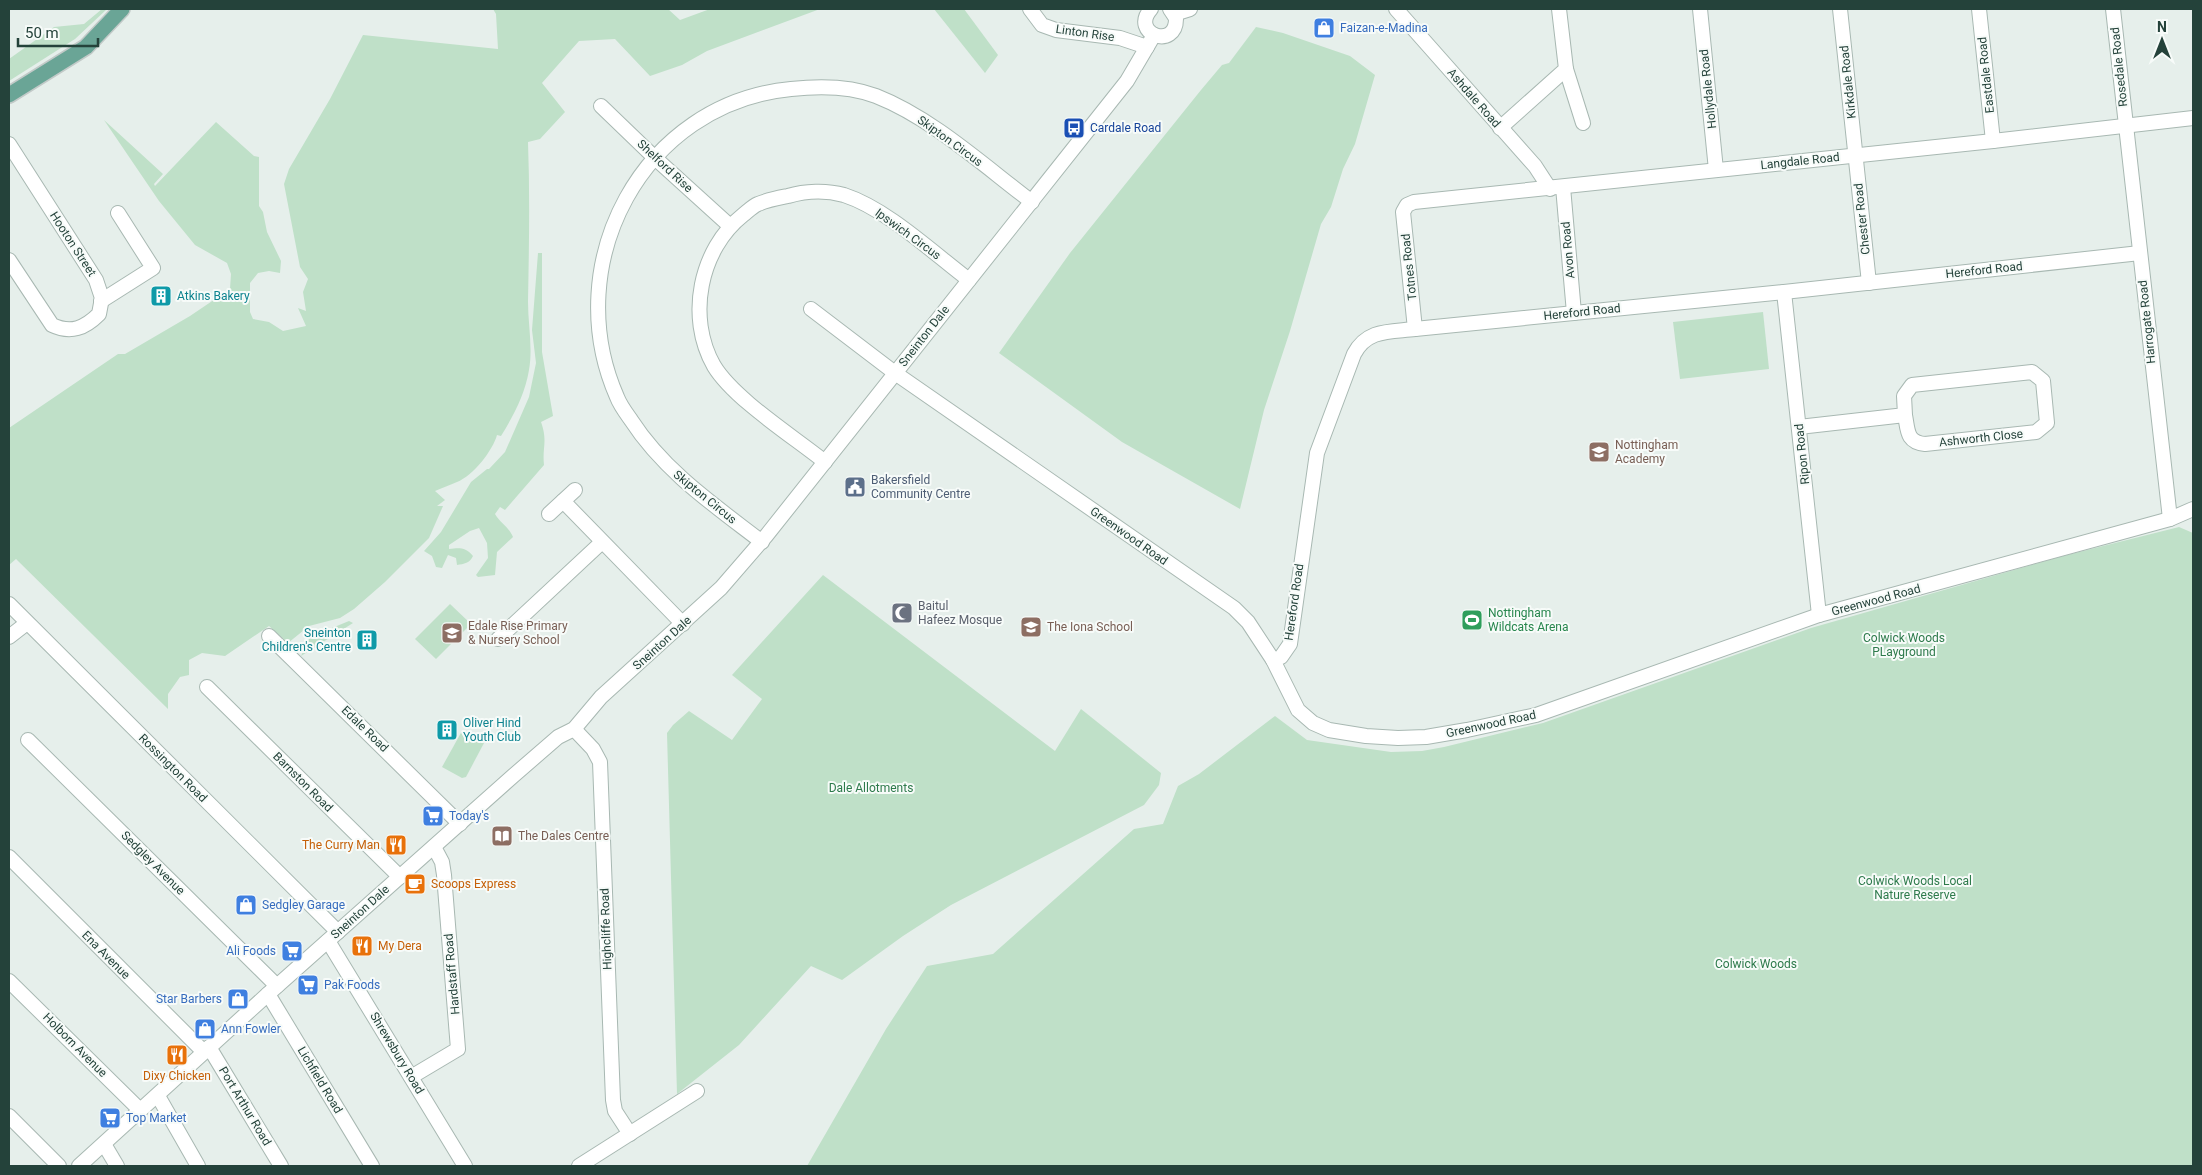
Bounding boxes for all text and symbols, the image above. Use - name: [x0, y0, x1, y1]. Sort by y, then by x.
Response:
- scale bar: [18, 15, 98, 47]
- north arrow: [2137, 15, 2187, 65]
- shop icon: Faizan-e-Madina: [1312, 16, 1336, 40]
- text: N: [2157, 19, 2167, 35]
- place label: Faizan-e-Madina: [1340, 21, 1428, 35]
- street label: Linton Rise: [1055, 22, 1115, 44]
- text: 50 m: [25, 24, 59, 42]
- street label: Rosedale Road: [2108, 27, 2130, 107]
- street label: Eastdale Road: [1975, 36, 1997, 114]
- street label: Kirkdale Road: [1837, 45, 1859, 119]
- street label: Hollydale Road: [1697, 49, 1719, 129]
- street label: Ashdale Road: [1445, 66, 1503, 130]
- street label: Skipton Circus: [915, 113, 985, 169]
- bus stop icon: Cardale Road: [1062, 116, 1086, 140]
- place label: Cardale Road: [1090, 121, 1161, 135]
- street label: Shelford Rise: [634, 137, 696, 195]
- street label: Langdale Road: [1760, 150, 1840, 172]
- street label: Chester Road: [1851, 183, 1873, 255]
- street label: Ipswich Circus: [872, 205, 944, 263]
- street label: Hooton Street: [47, 209, 99, 279]
- street label: Avon Road: [1559, 221, 1577, 279]
- street label: Totnes Road: [1399, 233, 1419, 301]
- street label: Hereford Road: [1945, 259, 2023, 281]
- street label: Harrogate Road: [2136, 279, 2158, 365]
- building icon: Atkins Bakery: [149, 284, 173, 308]
- place label: Atkins Bakery: [177, 289, 250, 303]
- street label: Hereford Road: [1543, 301, 1621, 323]
- street label: Sneinton Dale: [896, 303, 952, 369]
- street label: Ripon Road: [1792, 423, 1812, 485]
- street label: Ashworth Close: [1938, 427, 2024, 449]
- place label: Nottingham Academy: [1615, 438, 1678, 466]
- school or university icon: Nottingham Academy: [1587, 440, 1611, 464]
- street label: Skipton Circus: [671, 467, 739, 527]
- place label: Bakersfield Community Centre: [871, 473, 971, 501]
- public building icon: Bakersfield Community Centre: [843, 475, 867, 499]
- street label: Greenwood Road: [1088, 504, 1170, 568]
- street label: Hereford Road: [1282, 563, 1306, 641]
- street label: Greenwood Road: [1830, 581, 1922, 619]
- place label: Baitul Hafeez Mosque: [918, 599, 1002, 627]
- mosque icon: Baitul Hafeez Mosque: [890, 601, 914, 625]
- place label: Nottingham Wildcats Arena: [1488, 606, 1568, 634]
- sports icon: Nottingham Wildcats Arena: [1460, 608, 1484, 632]
- street label: Sneinton Dale: [630, 613, 694, 673]
- school or university icon: The Iona School: [1019, 615, 1043, 639]
- place label: Edale Rise Primary & Nursery School: [468, 619, 568, 647]
- place label: The Iona School: [1047, 620, 1133, 634]
- school or university icon: Edale Rise Primary & Nursery School: [440, 621, 464, 645]
- place label: Sneinton Children's Centre: [262, 626, 351, 654]
- building icon: Sneinton Children's Centre: [355, 628, 379, 652]
- park label: Colwick Woods PLayground: [1863, 631, 1945, 659]
- street label: Edale Road: [339, 703, 391, 755]
- street label: Greenwood Road: [1445, 708, 1537, 740]
- place label: Oliver Hind Youth Club: [463, 716, 521, 744]
- building icon: Oliver Hind Youth Club: [435, 718, 459, 742]
- street label: Rossington Road: [136, 731, 210, 805]
- street label: Barnston Road: [270, 749, 336, 815]
- park label: Dale Allotments: [829, 781, 913, 795]
- supermarket icon: Today's: [421, 804, 445, 828]
- place label: Today's: [449, 809, 489, 823]
- library icon: The Dales Centre: [490, 824, 514, 848]
- street label: Sedgley Avenue: [118, 828, 188, 898]
- place label: The Dales Centre: [518, 829, 609, 843]
- restaurant icon: The Curry Man: [384, 833, 408, 857]
- place label: The Curry Man: [302, 838, 380, 852]
- cafe icon: Scoops Express: [403, 872, 427, 896]
- park label: Colwick Woods Local Nature Reserve: [1858, 874, 1972, 902]
- place label: Scoops Express: [431, 877, 516, 891]
- street label: Sneinton Dale: [328, 882, 392, 942]
- street label: Highcliffe Road: [598, 888, 614, 970]
- shop icon: Sedgley Garage: [234, 893, 258, 917]
- place label: Sedgley Garage: [262, 898, 345, 912]
- street label: Ena Avenue: [79, 928, 133, 982]
- street label: Hardstaff Road: [441, 933, 463, 1015]
- restaurant icon: My Dera: [350, 934, 374, 958]
- supermarket icon: Ali Foods: [280, 939, 304, 963]
- place label: My Dera: [378, 939, 422, 953]
- place label: Ali Foods: [226, 944, 276, 958]
- park label: Colwick Woods: [1715, 957, 1797, 971]
- supermarket icon: Pak Foods: [296, 973, 320, 997]
- place label: Pak Foods: [324, 978, 380, 992]
- shop icon: Star Barbers: [226, 987, 250, 1011]
- place label: Star Barbers: [156, 992, 222, 1006]
- street label: Holborn Avenue: [40, 1010, 110, 1080]
- street label: Shrewsbury Road: [367, 1010, 427, 1096]
- shop icon: Ann Fowler: [193, 1017, 217, 1041]
- place label: Ann Fowler: [221, 1022, 281, 1036]
- restaurant icon: Dixy Chicken: [165, 1043, 189, 1067]
- street label: Lichfield Road: [295, 1044, 345, 1116]
- street label: Port Arthur Road: [216, 1064, 274, 1148]
- place label: Dixy Chicken: [143, 1069, 211, 1083]
- supermarket icon: Top Market: [98, 1106, 122, 1130]
- place label: Top Market: [126, 1111, 187, 1125]

